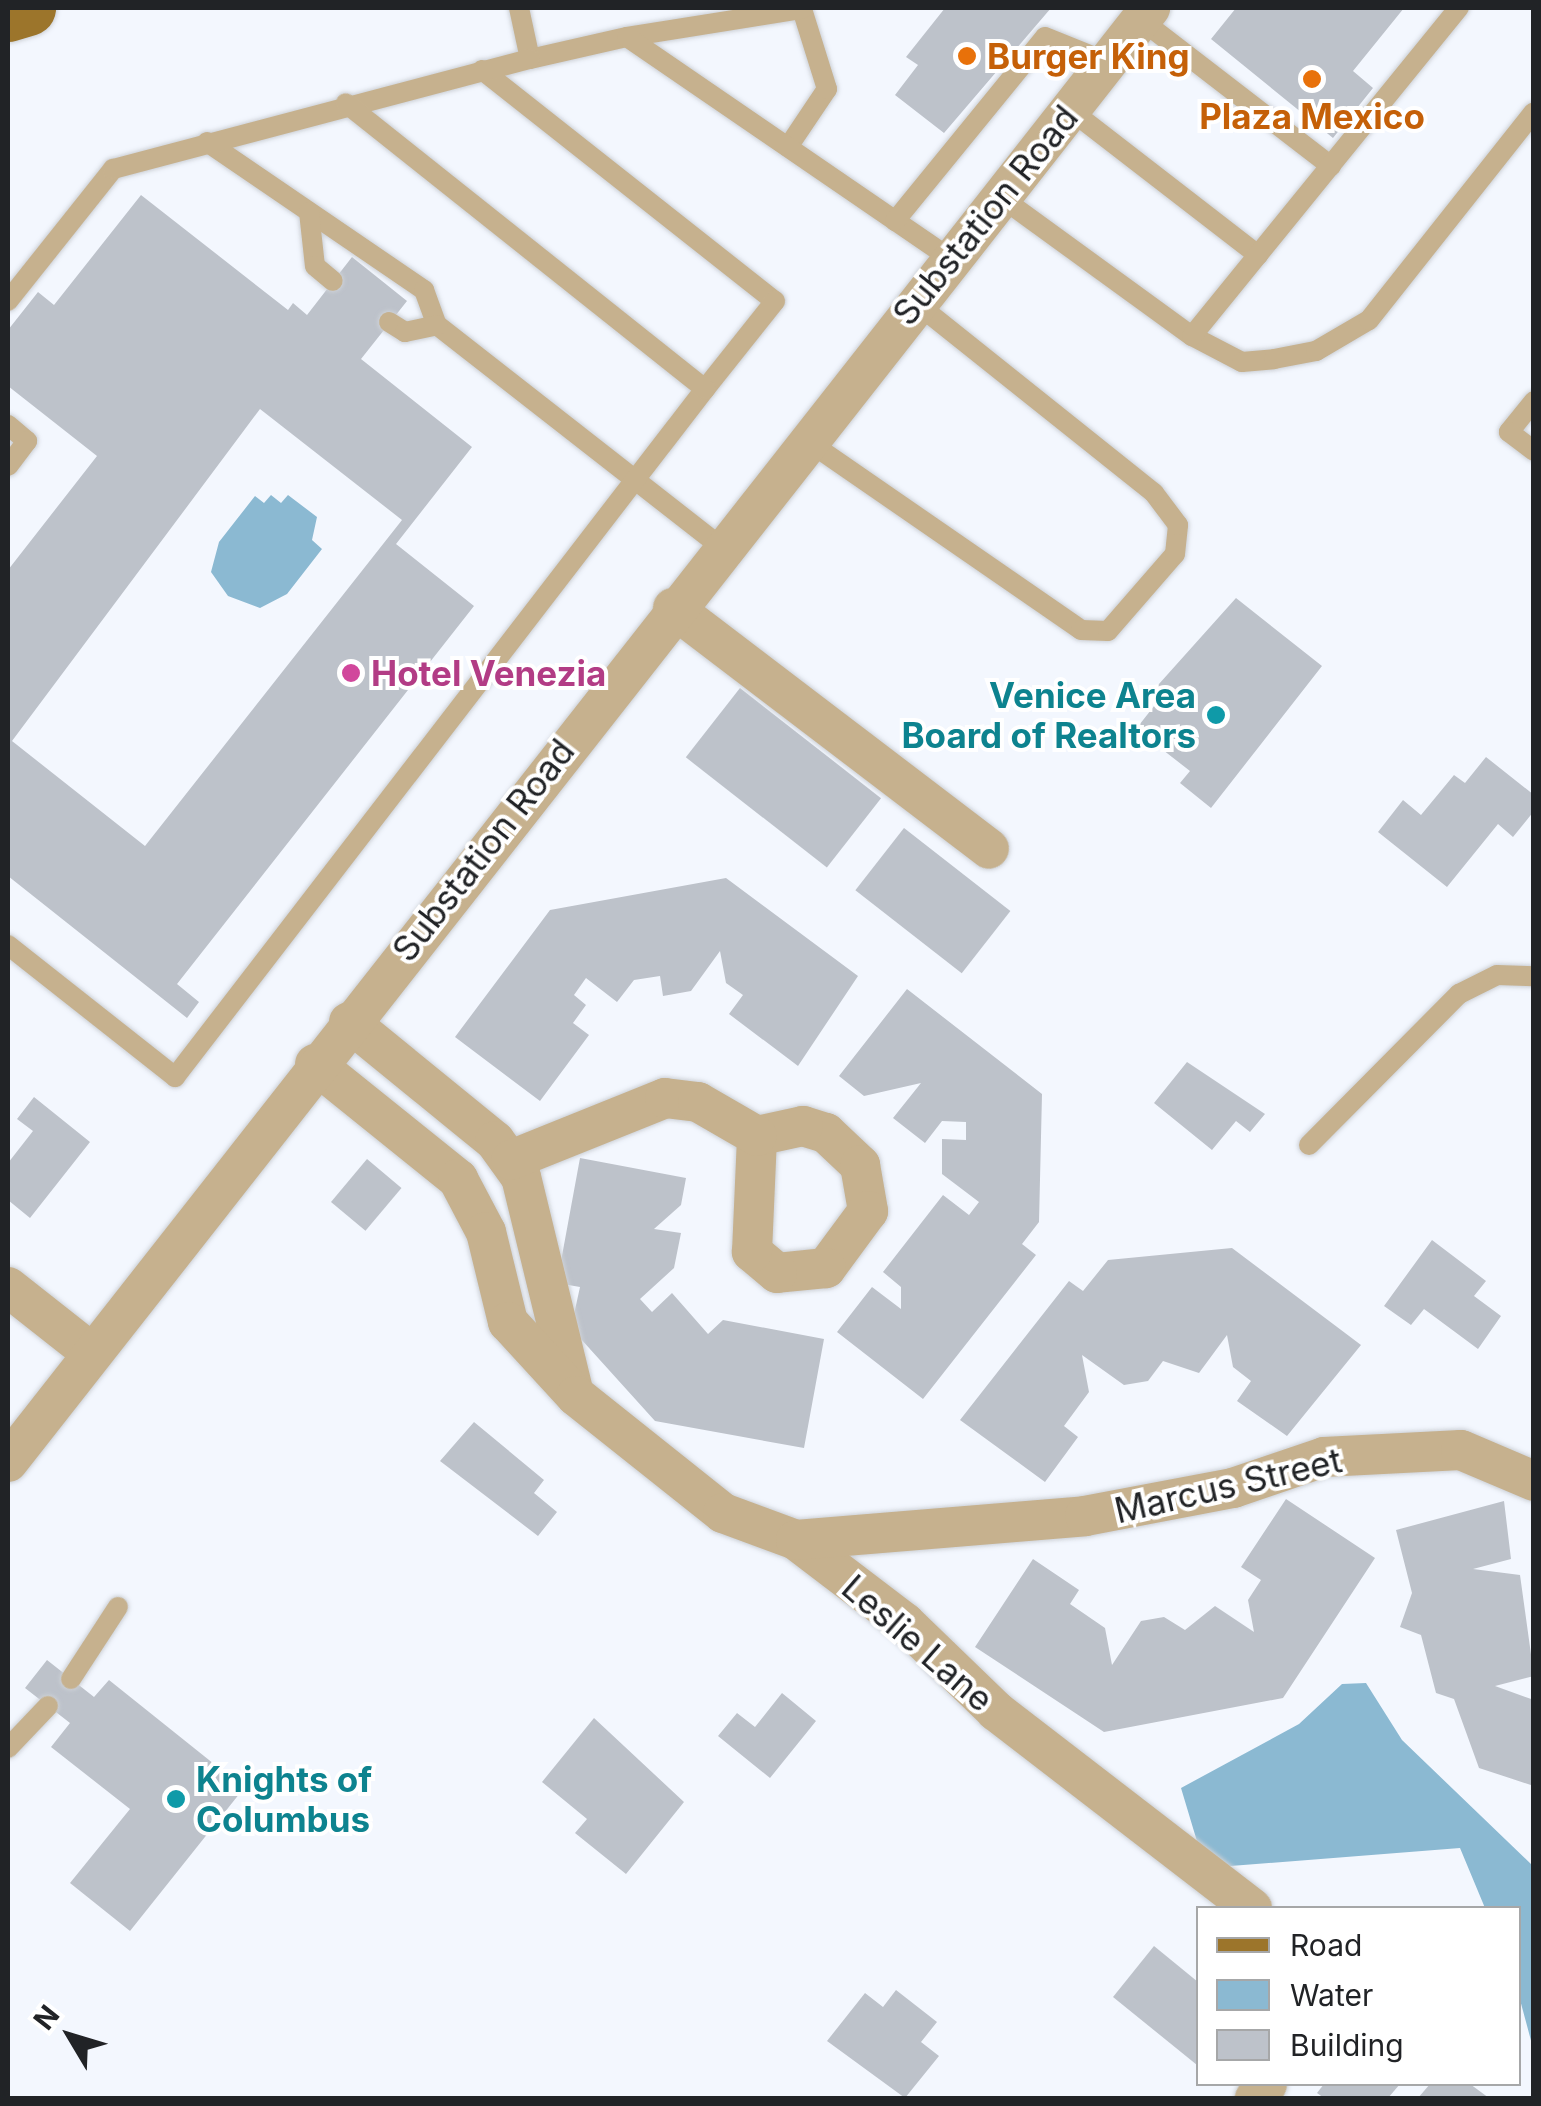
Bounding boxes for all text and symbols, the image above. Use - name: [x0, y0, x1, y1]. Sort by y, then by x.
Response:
- place label: Burger King: [987, 35, 1190, 77]
- marker: Burger King: [956, 45, 978, 67]
- marker: Plaza Mexico: [1301, 68, 1323, 90]
- place label: Plaza Mexico: [1199, 95, 1425, 137]
- street label: Substation Road: [884, 97, 1086, 333]
- place label: Hotel Venezia: [371, 652, 606, 694]
- marker: Hotel Venezia: [340, 662, 362, 684]
- place label: Venice Area Board of Realtors: [901, 674, 1196, 756]
- marker: Venice Area Board of Realtors: [1205, 704, 1227, 726]
- street label: Substation Road: [383, 731, 583, 969]
- street label: Marcus Street: [1110, 1438, 1346, 1532]
- street label: Leslie Lane: [834, 1566, 1002, 1720]
- place label: Knights of Columbus: [196, 1758, 372, 1840]
- marker: Knights of Columbus: [165, 1788, 187, 1810]
- legend: [1196, 1906, 1521, 2086]
- text: Road: [1290, 1927, 1362, 1963]
- text: Water: [1290, 1977, 1373, 2013]
- north arrow: [20, 1986, 120, 2086]
- text: N: [26, 1999, 66, 2036]
- text: Building: [1290, 2027, 1404, 2063]

